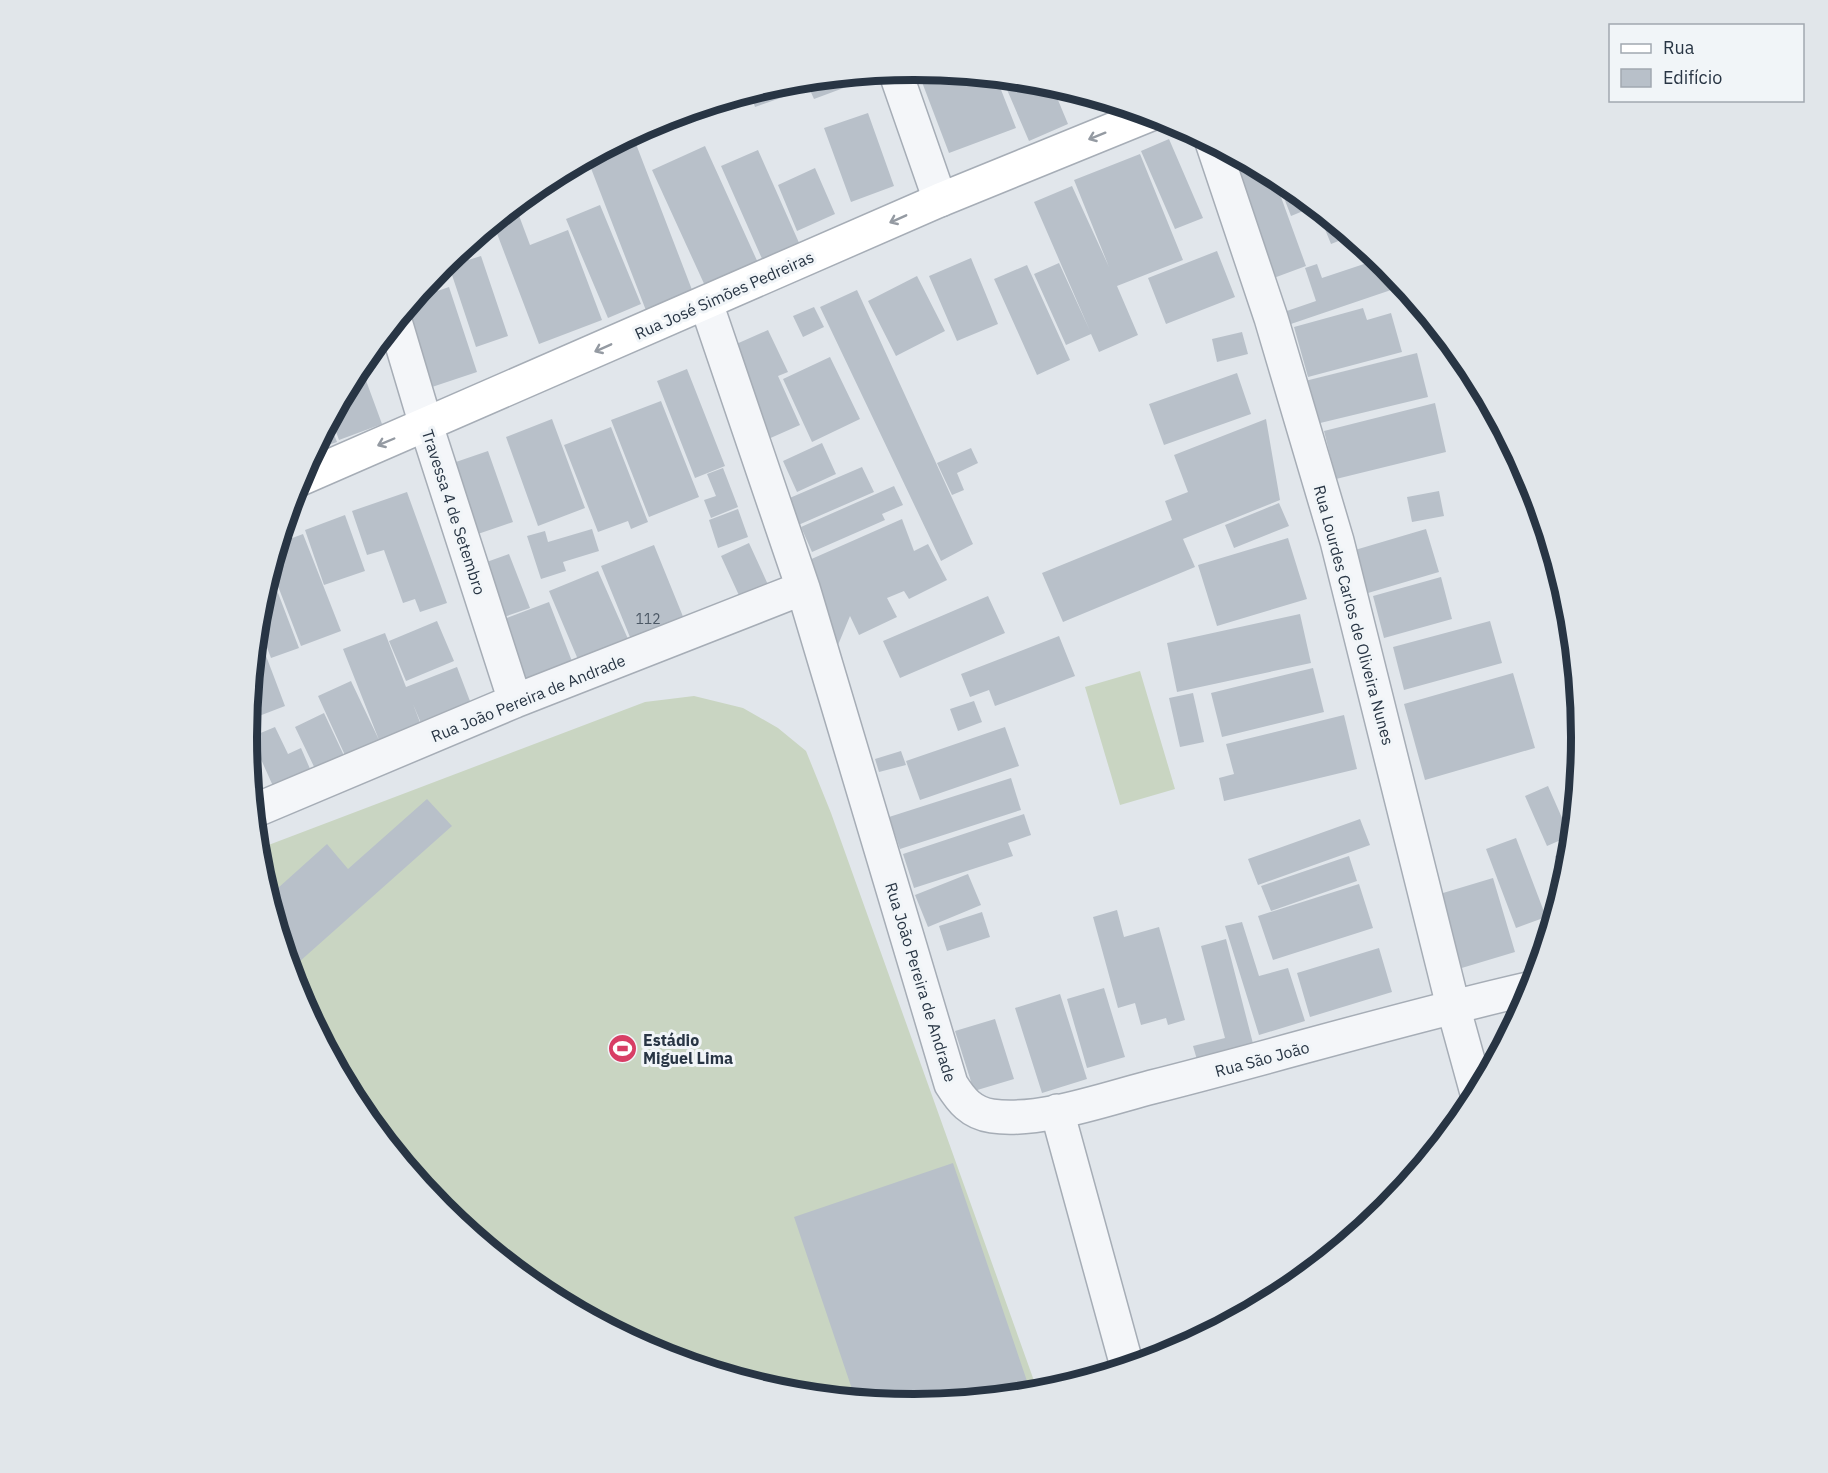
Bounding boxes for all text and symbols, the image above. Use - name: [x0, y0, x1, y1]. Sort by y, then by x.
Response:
- legend: [1609, 24, 1804, 102]
- text: Rua: [1663, 36, 1695, 59]
- text: Edifício: [1663, 66, 1722, 89]
- one-way arrow: [1088, 131, 1107, 142]
- one-way arrow: [889, 214, 907, 225]
- street label: Rua José Simões Pedreiras: [631, 246, 817, 344]
- one-way arrow: [595, 342, 613, 354]
- street label: Travessa 4 de Setembro: [418, 427, 490, 597]
- one-way arrow: [377, 437, 396, 448]
- street label: Rua Lourdes Carlos de Oliveira Nunes: [1310, 483, 1398, 747]
- house number: 112: [635, 610, 661, 628]
- street label: Rua João Pereira de Andrade: [428, 650, 628, 746]
- street label: Rua João Pereira de Andrade: [881, 880, 961, 1084]
- place label: Estádio Miguel Lima: [643, 1030, 733, 1068]
- sports icon: Estádio Miguel Lima: [606, 1033, 638, 1065]
- street label: Rua São João: [1213, 1037, 1311, 1081]

